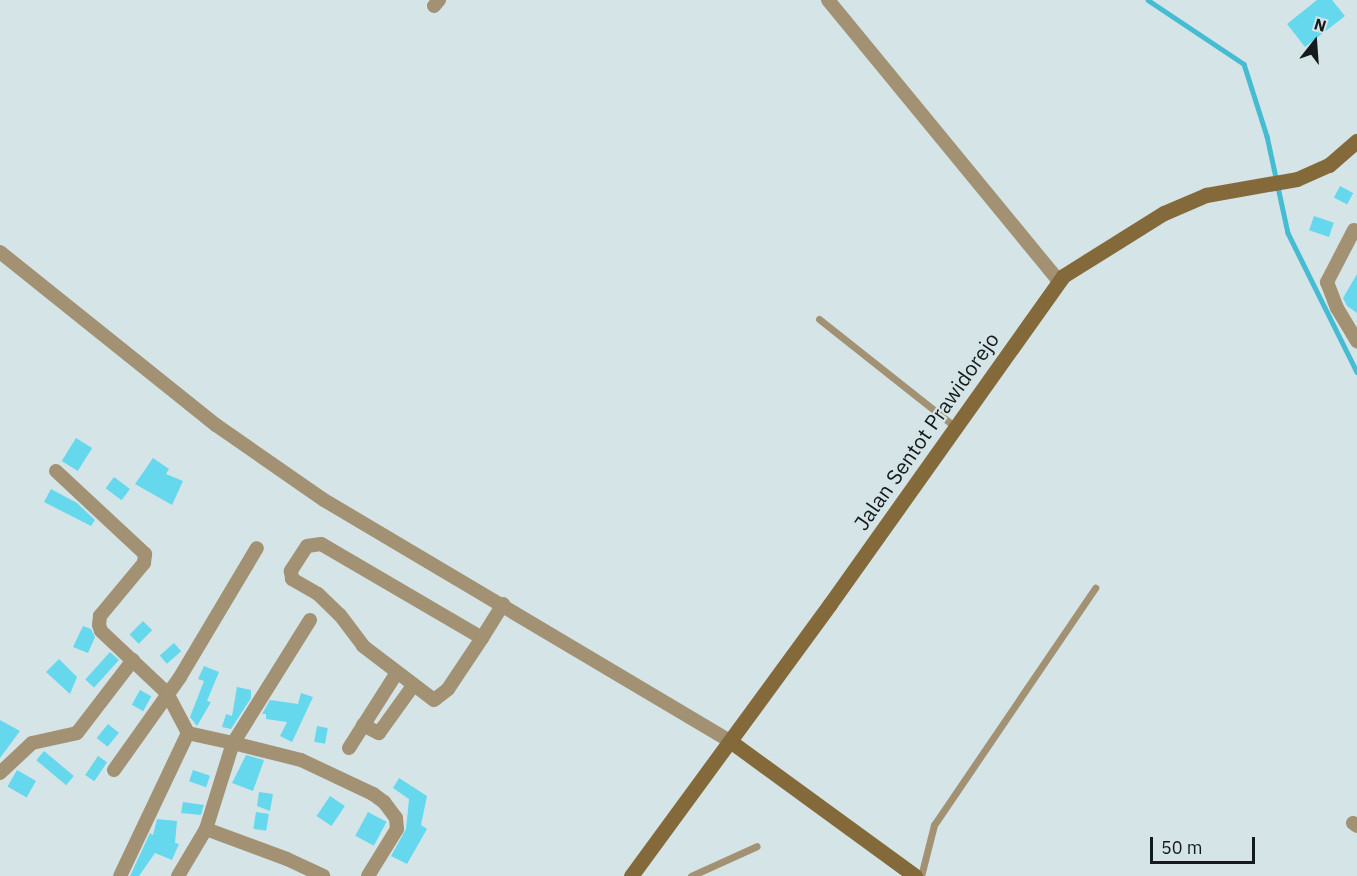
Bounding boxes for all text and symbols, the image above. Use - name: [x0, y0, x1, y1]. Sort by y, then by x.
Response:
- north arrow: [1285, 12, 1345, 72]
- text: N: [1312, 14, 1329, 36]
- street label: Jalan Sentot Prawidorejo: [848, 327, 1004, 535]
- scale bar: [1153, 825, 1258, 863]
- text: 50 m: [1161, 836, 1203, 859]

